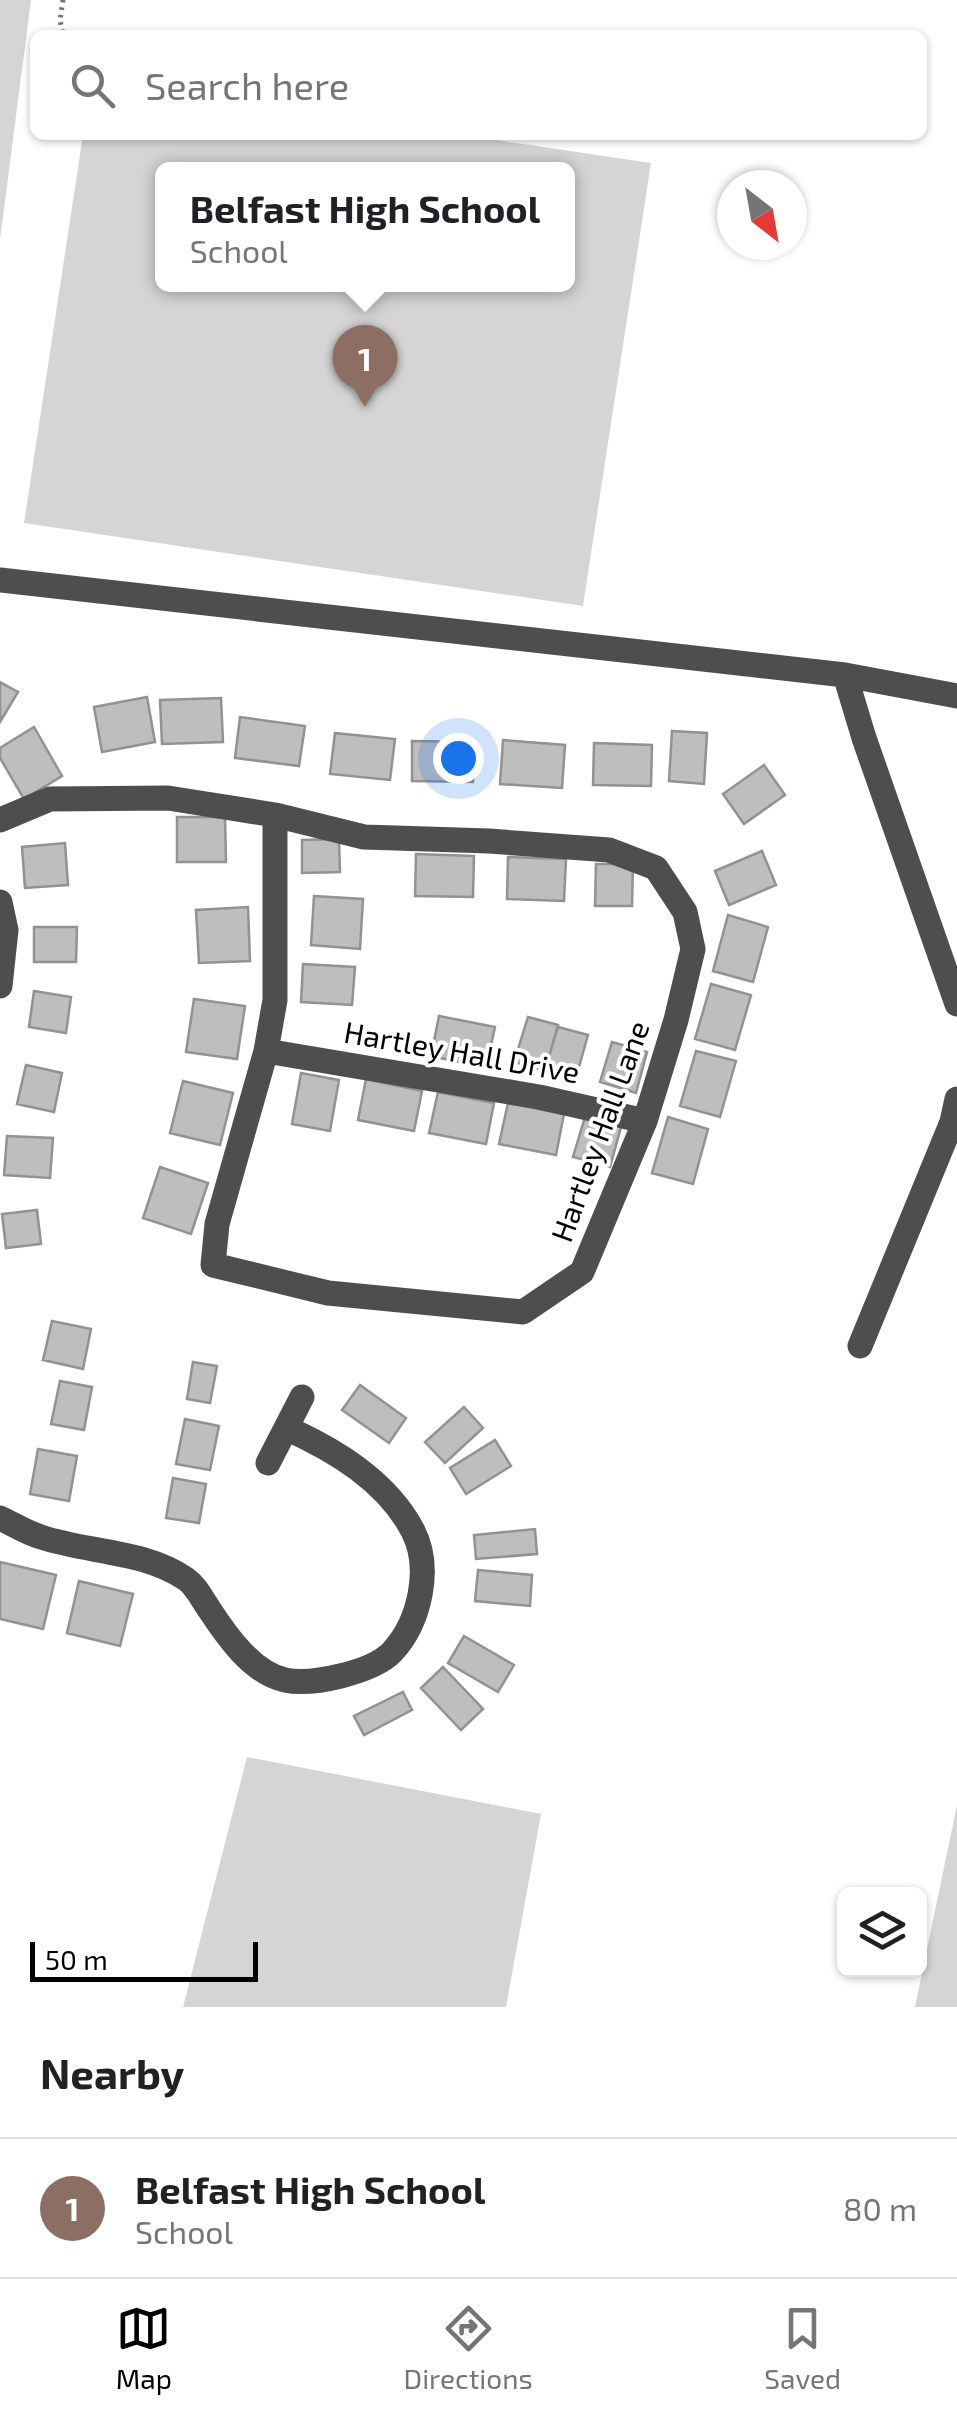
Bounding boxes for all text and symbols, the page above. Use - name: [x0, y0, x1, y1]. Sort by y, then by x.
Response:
- search box: [30, 30, 927, 140]
- icon: search: [65, 58, 120, 113]
- text: Search here: [145, 62, 349, 108]
- popup: [155, 162, 575, 292]
- north arrow: [717, 170, 807, 260]
- text: Belfast High School: [190, 185, 540, 231]
- text: School: [190, 231, 288, 269]
- pin: 1: [332, 324, 398, 407]
- your location: [433, 733, 484, 784]
- street label: Hartley Hall Drive: [342, 1013, 582, 1089]
- street label: Hartley Hall Lane: [542, 1016, 656, 1246]
- map controls: [837, 1887, 927, 1977]
- button: layers: [837, 1887, 927, 1977]
- scale bar: [30, 1937, 258, 1982]
- text: 50 m: [45, 1942, 108, 1976]
- text: Nearby: [40, 2047, 184, 2097]
- text: Belfast High School: [135, 2166, 485, 2212]
- text: 1: [66, 2189, 79, 2227]
- text: 80 m: [843, 2189, 917, 2227]
- text: School: [135, 2212, 233, 2250]
- tab: Map: [116, 2301, 172, 2395]
- tab: Directions: [404, 2301, 533, 2395]
- tab: Saved: [764, 2301, 841, 2395]

